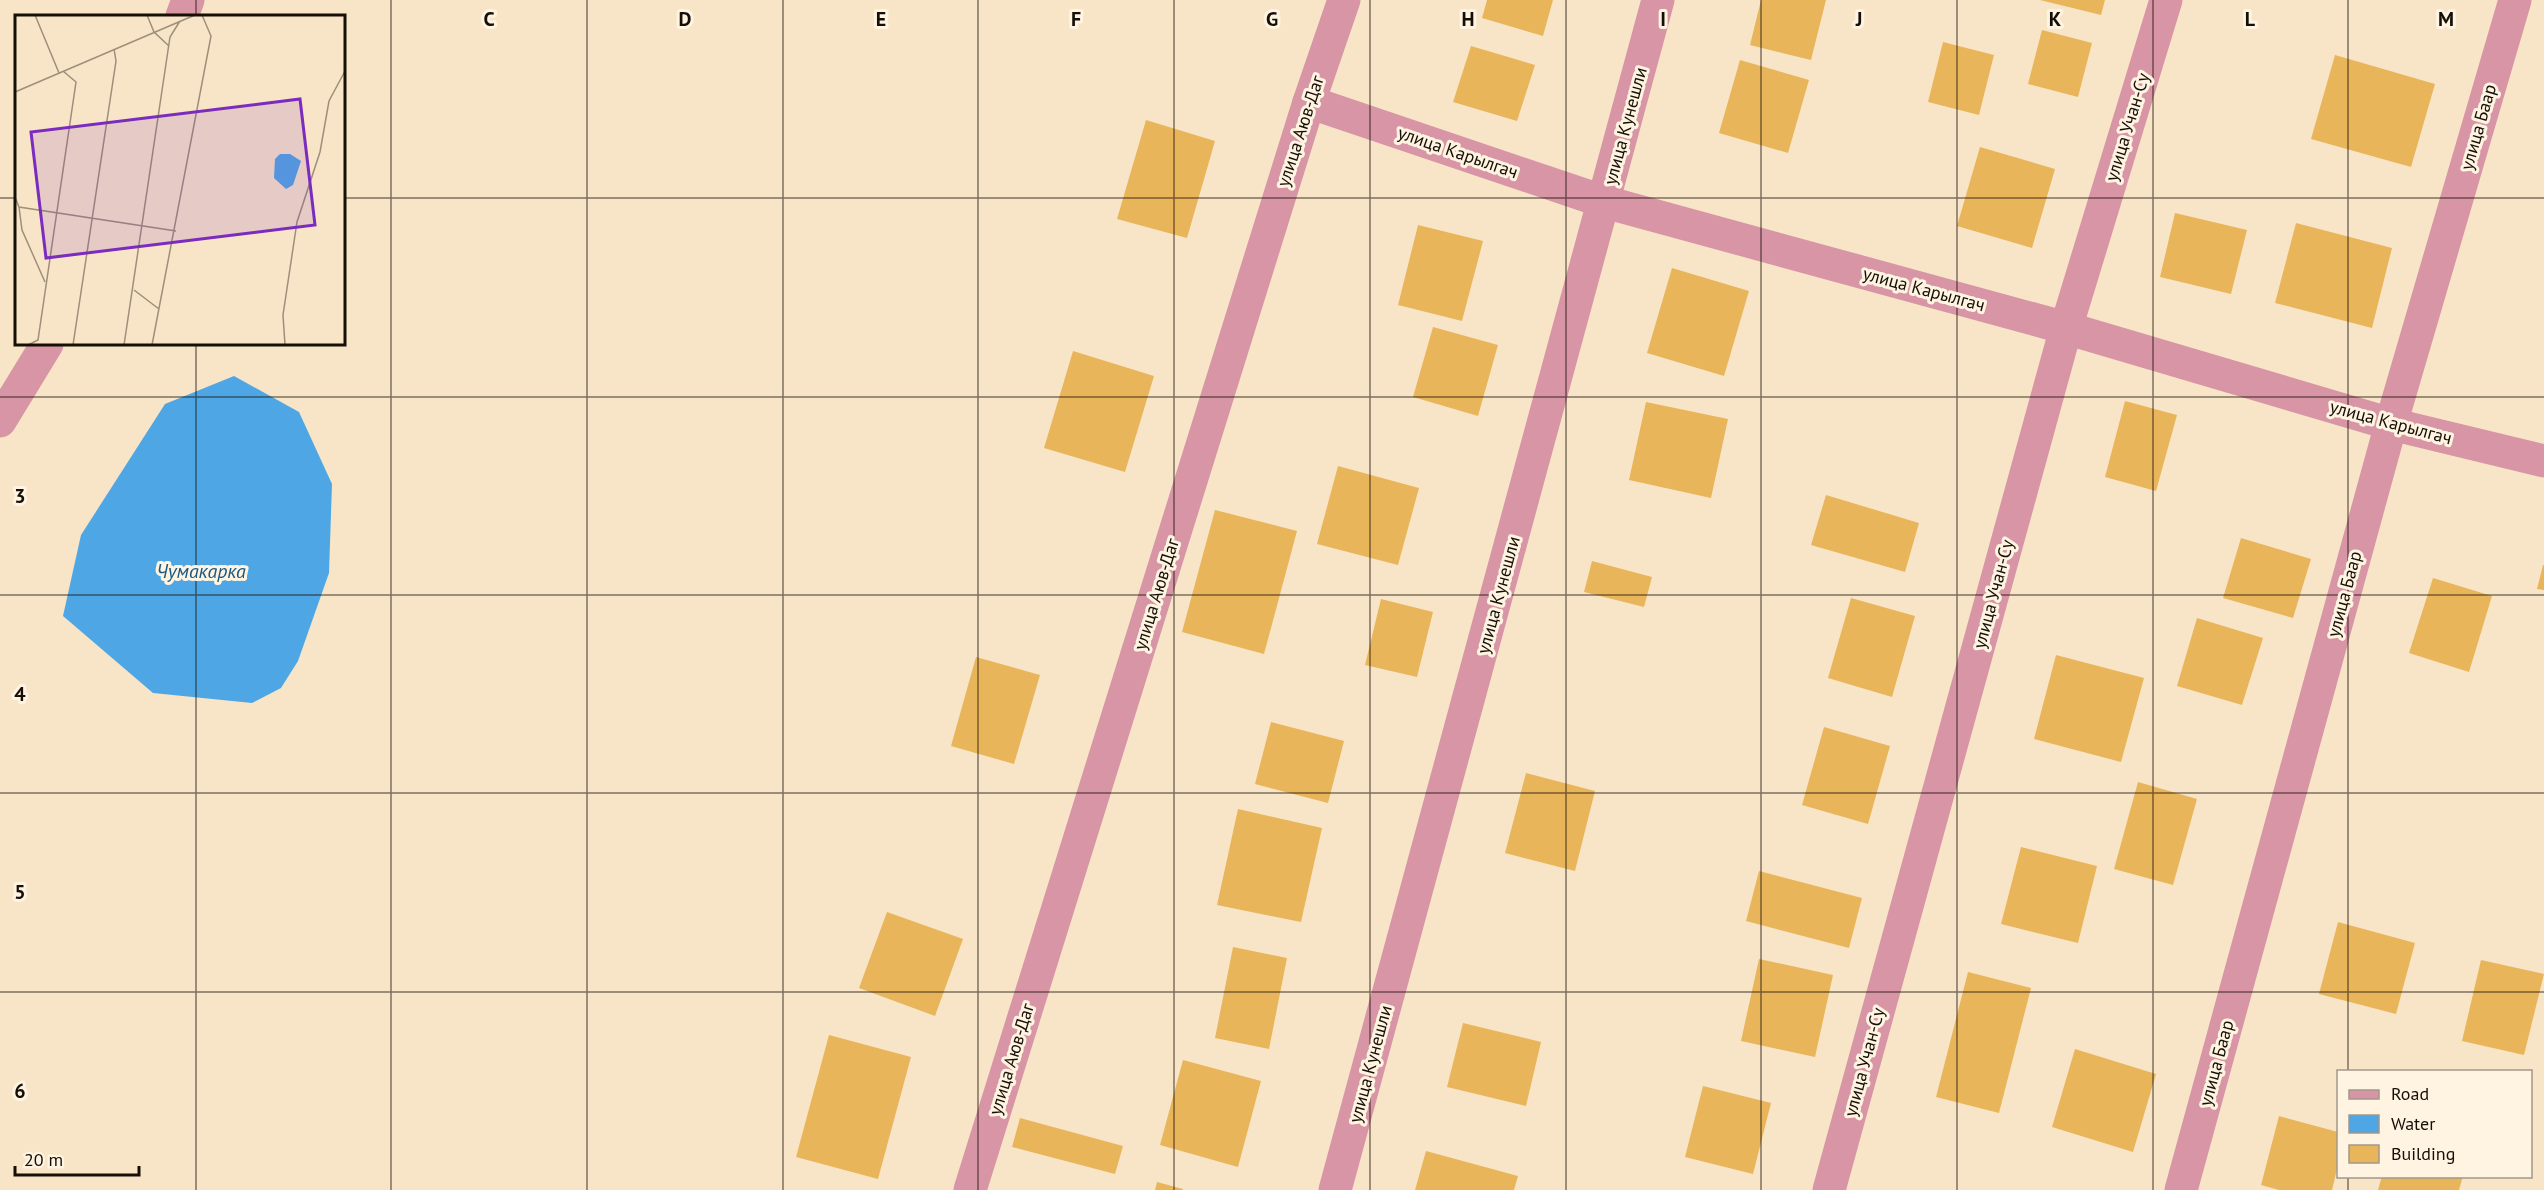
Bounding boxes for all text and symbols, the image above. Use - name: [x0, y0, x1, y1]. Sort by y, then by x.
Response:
- text: C: [483, 6, 495, 32]
- text: D: [679, 6, 692, 32]
- text: E: [876, 6, 886, 32]
- text: F: [1071, 6, 1081, 32]
- text: G: [1266, 6, 1278, 32]
- text: H: [1461, 6, 1475, 32]
- text: I: [1660, 6, 1666, 32]
- text: J: [1855, 6, 1862, 32]
- text: K: [2049, 6, 2062, 32]
- text: L: [2245, 6, 2256, 32]
- text: M: [2438, 6, 2454, 32]
- inset map: [15, 15, 345, 345]
- street label: улица Кунешли: [1598, 65, 1652, 187]
- street label: улица Учан-Су: [2100, 69, 2155, 184]
- street label: улица Аюв-Даг: [1271, 72, 1329, 190]
- street label: улица Баар: [2455, 81, 2501, 173]
- street label: улица Карылгач: [1395, 121, 1521, 183]
- street label: улица Карылгач: [1860, 262, 1988, 316]
- street label: улица Карылгач: [2327, 395, 2455, 449]
- text: 3: [14, 483, 26, 509]
- street label: улица Кунешли: [1471, 534, 1525, 656]
- street label: улица Аюв-Даг: [1128, 535, 1184, 653]
- street label: улица Учан-Су: [1967, 536, 2019, 651]
- street label: улица Баар: [2321, 548, 2367, 640]
- water label: Чумакарка: [156, 558, 246, 584]
- text: 4: [14, 681, 26, 707]
- text: 5: [14, 879, 26, 905]
- street label: улица Аюв-Даг: [983, 1000, 1039, 1118]
- street label: улица Кунешли: [1343, 1003, 1397, 1125]
- street label: улица Учан-Су: [1838, 1004, 1890, 1119]
- street label: улица Баар: [2193, 1017, 2239, 1109]
- legend: [2337, 1070, 2532, 1178]
- text: 6: [14, 1078, 26, 1104]
- text: Road: [2391, 1082, 2429, 1105]
- text: Water: [2391, 1112, 2435, 1135]
- scale bar: [15, 1139, 140, 1177]
- text: Building: [2391, 1142, 2455, 1165]
- text: 20 m: [24, 1148, 63, 1171]

